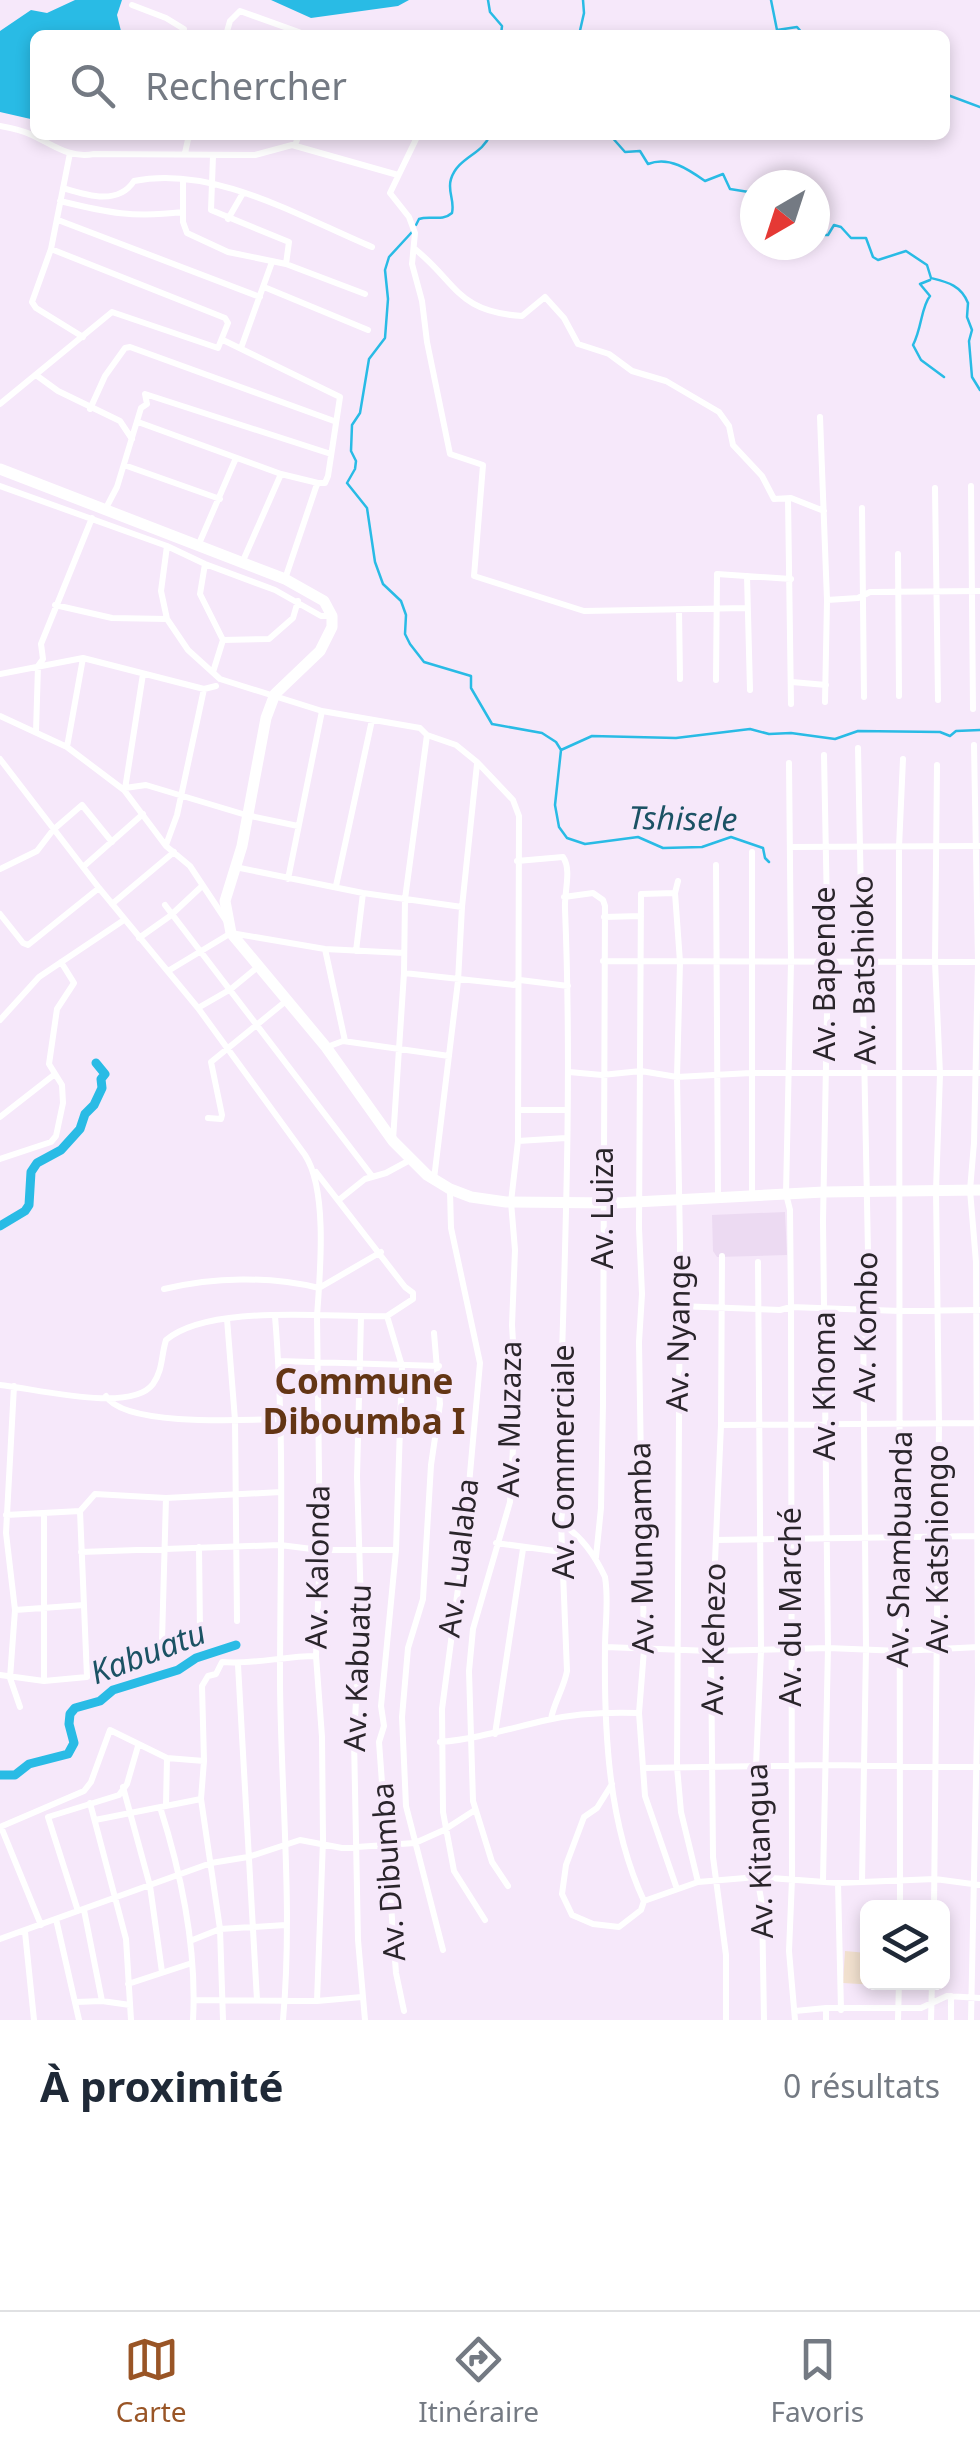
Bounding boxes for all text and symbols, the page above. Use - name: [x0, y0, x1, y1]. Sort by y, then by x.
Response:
- search box: [30, 30, 950, 140]
- icon: search: [65, 58, 120, 113]
- text: Rechercher: [145, 59, 347, 111]
- north arrow: [740, 170, 830, 260]
- water label: Tshisele: [628, 795, 738, 840]
- street label: Av. Batshioko: [840, 875, 885, 1065]
- street label: Av. Bapende: [803, 887, 844, 1061]
- street label: Av. Luiza: [581, 1147, 622, 1269]
- street label: Av. Kombo: [843, 1251, 886, 1403]
- street label: Av. Nyange: [656, 1254, 699, 1412]
- street label: Av. Khoma: [803, 1311, 844, 1461]
- street label: Av. Muzaza: [487, 1340, 530, 1498]
- street label: Av. Commerciale: [542, 1345, 583, 1579]
- district label: Commune Diboumba I: [263, 1357, 465, 1444]
- street label: Av. Shambuanda: [876, 1430, 921, 1668]
- street label: Av. Mungamba: [618, 1442, 663, 1654]
- street label: Av. Katshiongo: [916, 1444, 957, 1654]
- street label: Av. Lualaba: [427, 1476, 488, 1640]
- street label: Av. Kalonda: [295, 1485, 338, 1649]
- street label: Av. du Marché: [769, 1507, 810, 1707]
- street label: Av. Kehezo: [691, 1563, 734, 1715]
- street label: Av. Kabuatu: [333, 1583, 380, 1752]
- water label: Kabuatu: [83, 1610, 211, 1693]
- street label: Av. Kitangua: [735, 1763, 782, 1939]
- street label: Av. Dibumba: [361, 1781, 414, 1963]
- map controls: [860, 1900, 950, 1990]
- button: layers: [860, 1900, 950, 1990]
- text: À proximité: [40, 2057, 284, 2114]
- text: 0 résultats: [783, 2064, 940, 2107]
- tab: Carte: [116, 2332, 187, 2430]
- tab: Itinéraire: [418, 2332, 539, 2430]
- tab: Favoris: [771, 2332, 864, 2430]

